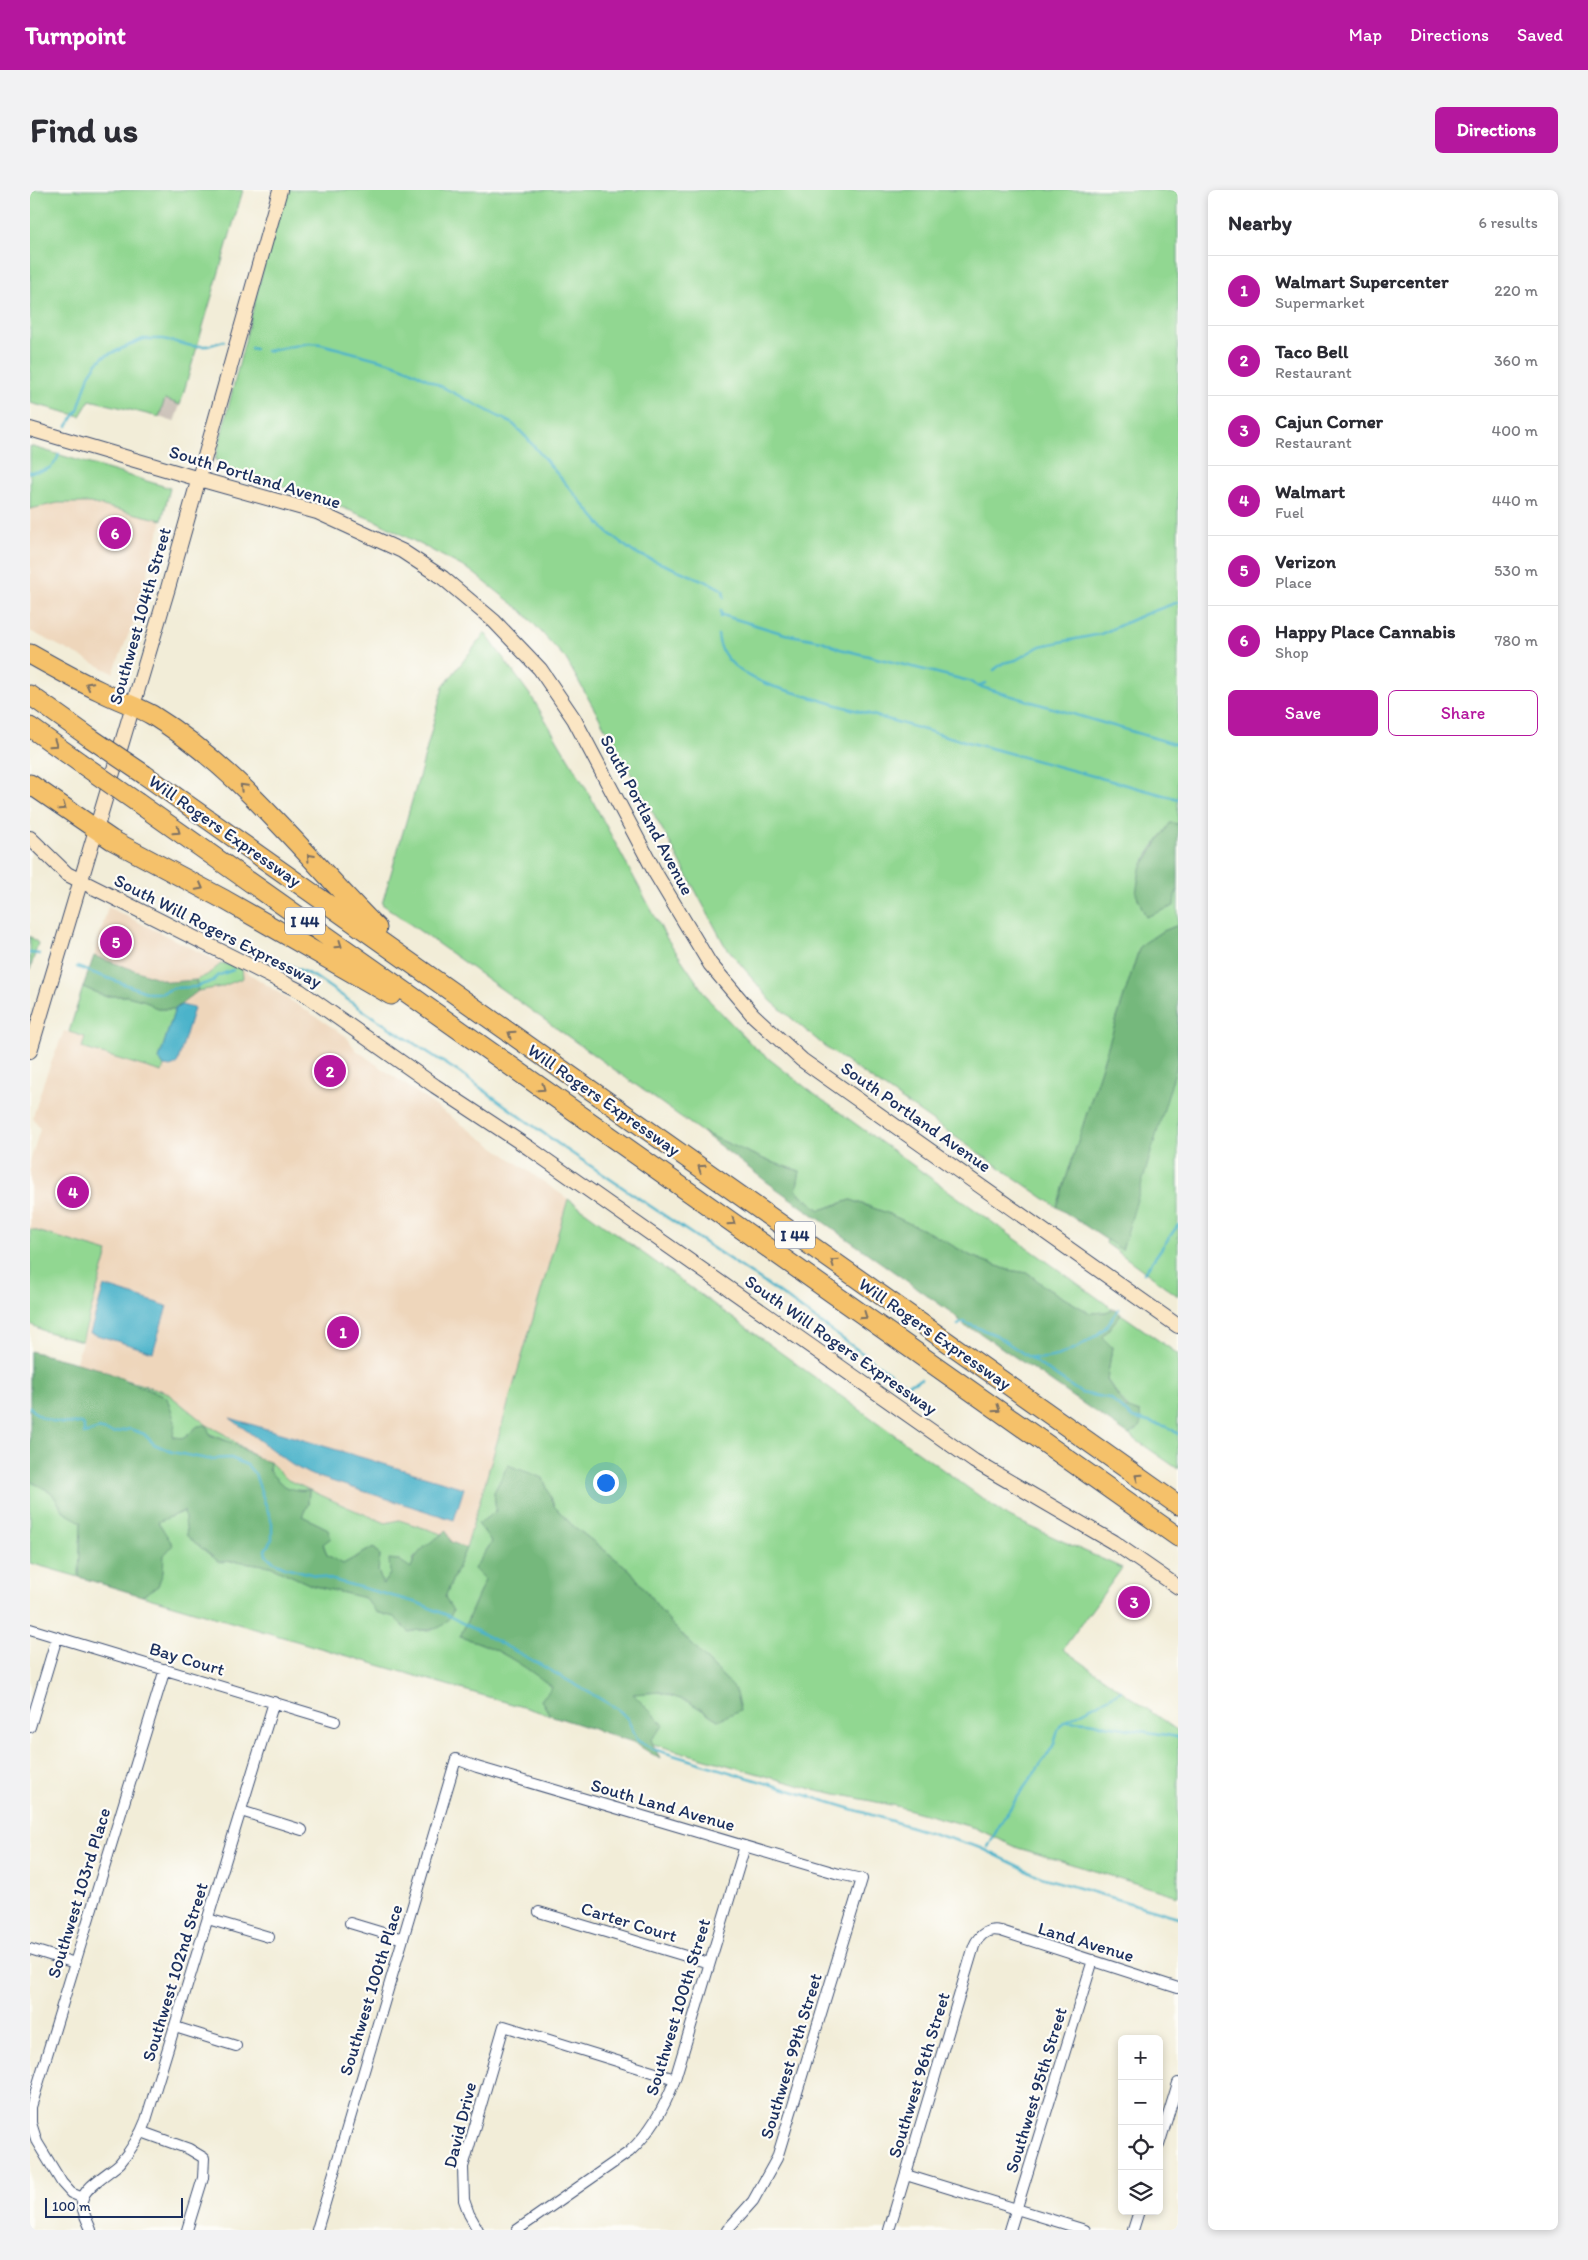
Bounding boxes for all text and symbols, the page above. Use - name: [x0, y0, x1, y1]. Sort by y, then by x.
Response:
- text: Turnpoint: [25, 21, 126, 50]
- text: Map: [1349, 24, 1382, 46]
- text: Directions: [1410, 24, 1489, 46]
- text: Saved: [1517, 24, 1563, 46]
- button: Directions: [1435, 107, 1558, 153]
- text: Find us: [30, 109, 138, 151]
- text: Nearby: [1228, 210, 1292, 235]
- text: 6 results: [1478, 213, 1538, 232]
- text: Walmart Supercenter: [1275, 270, 1449, 293]
- text: 1: [1240, 281, 1248, 300]
- text: 220 m: [1494, 281, 1538, 300]
- text: Supermarket: [1275, 293, 1365, 312]
- text: Taco Bell: [1275, 340, 1348, 363]
- text: 2: [1240, 351, 1248, 370]
- text: 360 m: [1494, 351, 1538, 370]
- text: Restaurant: [1275, 363, 1352, 382]
- text: Cajun Corner: [1275, 410, 1383, 433]
- text: 3: [1240, 421, 1248, 440]
- text: 400 m: [1492, 421, 1538, 440]
- text: Restaurant: [1275, 433, 1352, 452]
- street label: South Portland Avenue: [166, 440, 344, 514]
- text: Walmart: [1275, 480, 1345, 503]
- text: 4: [1239, 491, 1249, 510]
- text: 440 m: [1492, 491, 1538, 510]
- text: Fuel: [1275, 503, 1304, 522]
- pin: 6: [99, 514, 131, 552]
- street label: Southwest 104th Street: [104, 525, 176, 707]
- text: Verizon: [1275, 550, 1336, 573]
- text: 5: [1240, 561, 1248, 580]
- text: 530 m: [1494, 561, 1538, 580]
- text: Place: [1275, 573, 1312, 592]
- text: Happy Place Cannabis: [1275, 620, 1456, 643]
- text: 6: [1240, 631, 1248, 650]
- text: 780 m: [1494, 631, 1538, 650]
- text: Shop: [1275, 643, 1309, 662]
- one-way arrow: [85, 681, 94, 691]
- button: Save: [1228, 690, 1378, 736]
- button: Share: [1388, 690, 1538, 736]
- street label: South Portland Avenue: [595, 731, 699, 899]
- one-way arrow: [49, 738, 58, 747]
- street label: Will Rogers Expressway: [144, 770, 306, 892]
- one-way arrow: [240, 784, 249, 793]
- one-way arrow: [57, 801, 66, 810]
- one-way arrow: [172, 825, 181, 834]
- one-way arrow: [307, 853, 316, 862]
- street label: South Will Rogers Expressway: [111, 869, 326, 993]
- one-way arrow: [195, 880, 204, 890]
- road number: I 44: [285, 908, 325, 934]
- pin: 5: [100, 923, 132, 961]
- one-way arrow: [333, 939, 343, 948]
- one-way arrow: [508, 1031, 517, 1040]
- street label: Will Rogers Expressway: [523, 1039, 685, 1161]
- pin: 2: [314, 1052, 346, 1090]
- street label: South Portland Avenue: [837, 1057, 995, 1177]
- one-way arrow: [536, 1082, 545, 1091]
- one-way arrow: [698, 1166, 707, 1174]
- pin: 4: [57, 1173, 89, 1211]
- one-way arrow: [726, 1216, 735, 1225]
- road number: I 44: [775, 1222, 815, 1248]
- one-way arrow: [830, 1259, 840, 1268]
- street label: South Will Rogers Expressway: [741, 1270, 942, 1420]
- street label: Will Rogers Expressway: [854, 1273, 1016, 1395]
- one-way arrow: [859, 1310, 868, 1319]
- pin: 1: [327, 1313, 359, 1351]
- one-way arrow: [991, 1403, 1001, 1412]
- your location: [593, 1470, 619, 1496]
- one-way arrow: [1134, 1474, 1144, 1483]
- pin: 3: [1118, 1583, 1150, 1621]
- street label: Bay Court: [147, 1637, 228, 1681]
- street label: South Land Avenue: [588, 1774, 738, 1836]
- street label: Southwest 103rd Place: [43, 1805, 115, 1981]
- street label: Southwest 102nd Street: [137, 1880, 213, 2064]
- street label: Carter Court: [578, 1897, 680, 1947]
- street label: Southwest 100th Place: [335, 1902, 407, 2078]
- street label: Southwest 100th Street: [641, 1916, 715, 2098]
- street label: Land Avenue: [1035, 1917, 1137, 1967]
- street label: Southwest 99th Street: [755, 1970, 827, 2142]
- street label: Southwest 96th Street: [883, 1989, 955, 2161]
- street label: Southwest 95th Street: [1000, 2004, 1072, 2176]
- map controls: [1118, 2035, 1163, 2215]
- button: +: [1118, 2035, 1163, 2080]
- street label: David Drive: [439, 2080, 481, 2170]
- button: −: [1118, 2080, 1163, 2125]
- button: locate: [1118, 2125, 1163, 2170]
- button: layers: [1118, 2170, 1163, 2215]
- scale bar: [45, 2195, 182, 2218]
- text: 100 m: [52, 2198, 91, 2215]

